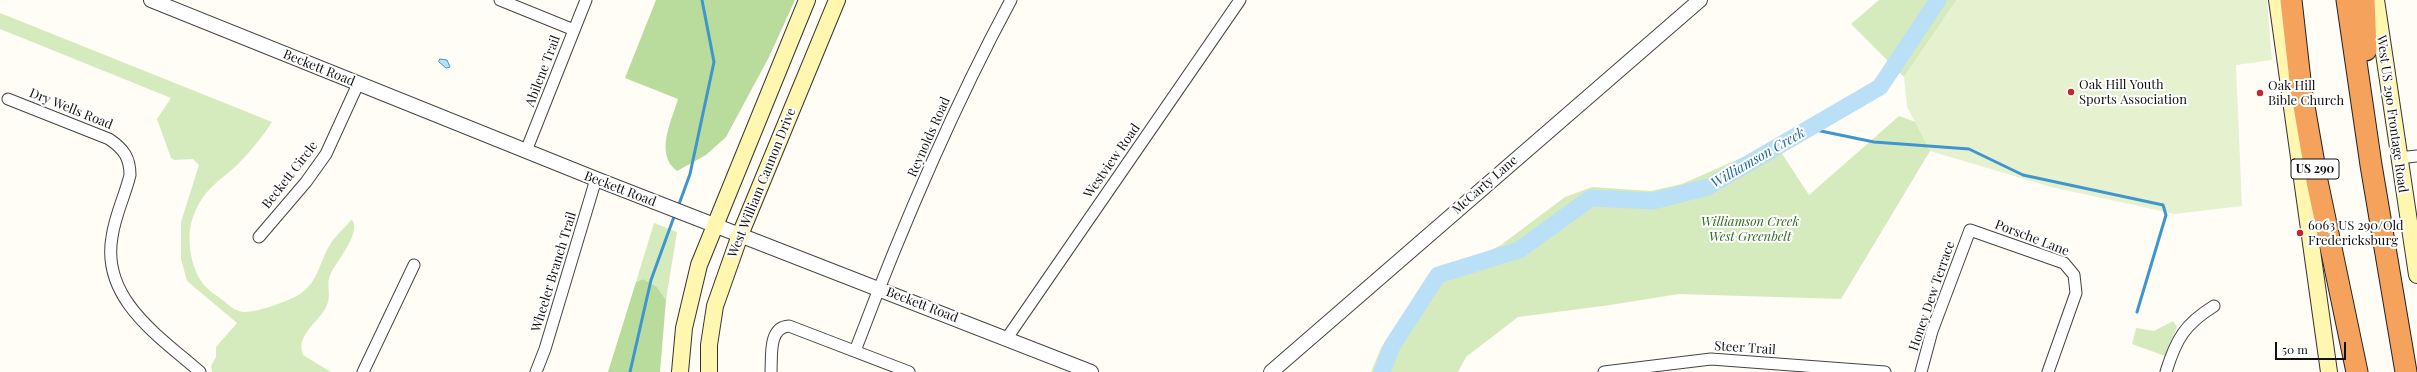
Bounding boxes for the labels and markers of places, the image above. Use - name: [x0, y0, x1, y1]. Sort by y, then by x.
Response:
- place label: Oak Hill Youth Sports Association: [2079, 77, 2187, 108]
- place label: Oak Hill Bible Church: [2268, 78, 2344, 109]
- marker: Oak Hill Youth Sports Association: [2066, 87, 2076, 97]
- marker: Oak Hill Bible Church: [2255, 88, 2265, 98]
- place label: 6063 US 290/Old Fredericksburg: [2308, 218, 2404, 249]
- marker: 6063 US 290/Old Fredericksburg: [2295, 228, 2305, 238]

